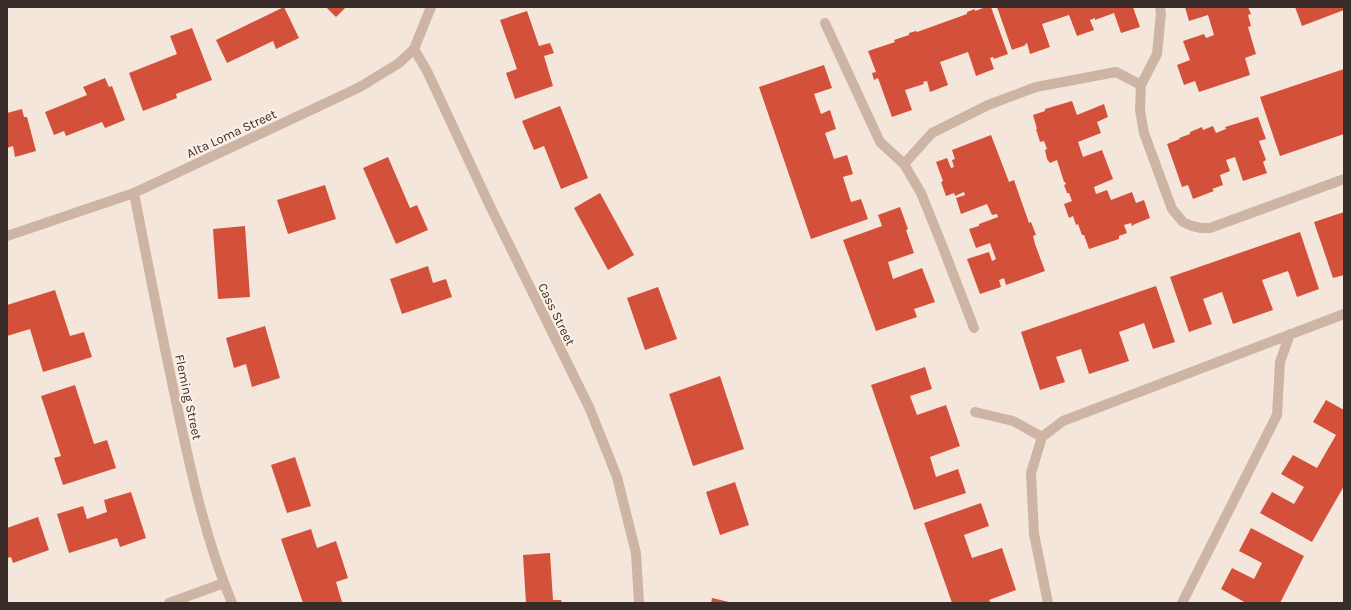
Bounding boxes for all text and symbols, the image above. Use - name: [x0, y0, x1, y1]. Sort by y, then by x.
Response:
- street label: Alta Loma Street: [184, 106, 279, 161]
- street label: Cass Street: [535, 281, 578, 348]
- street label: Fleming Street: [172, 353, 205, 441]

